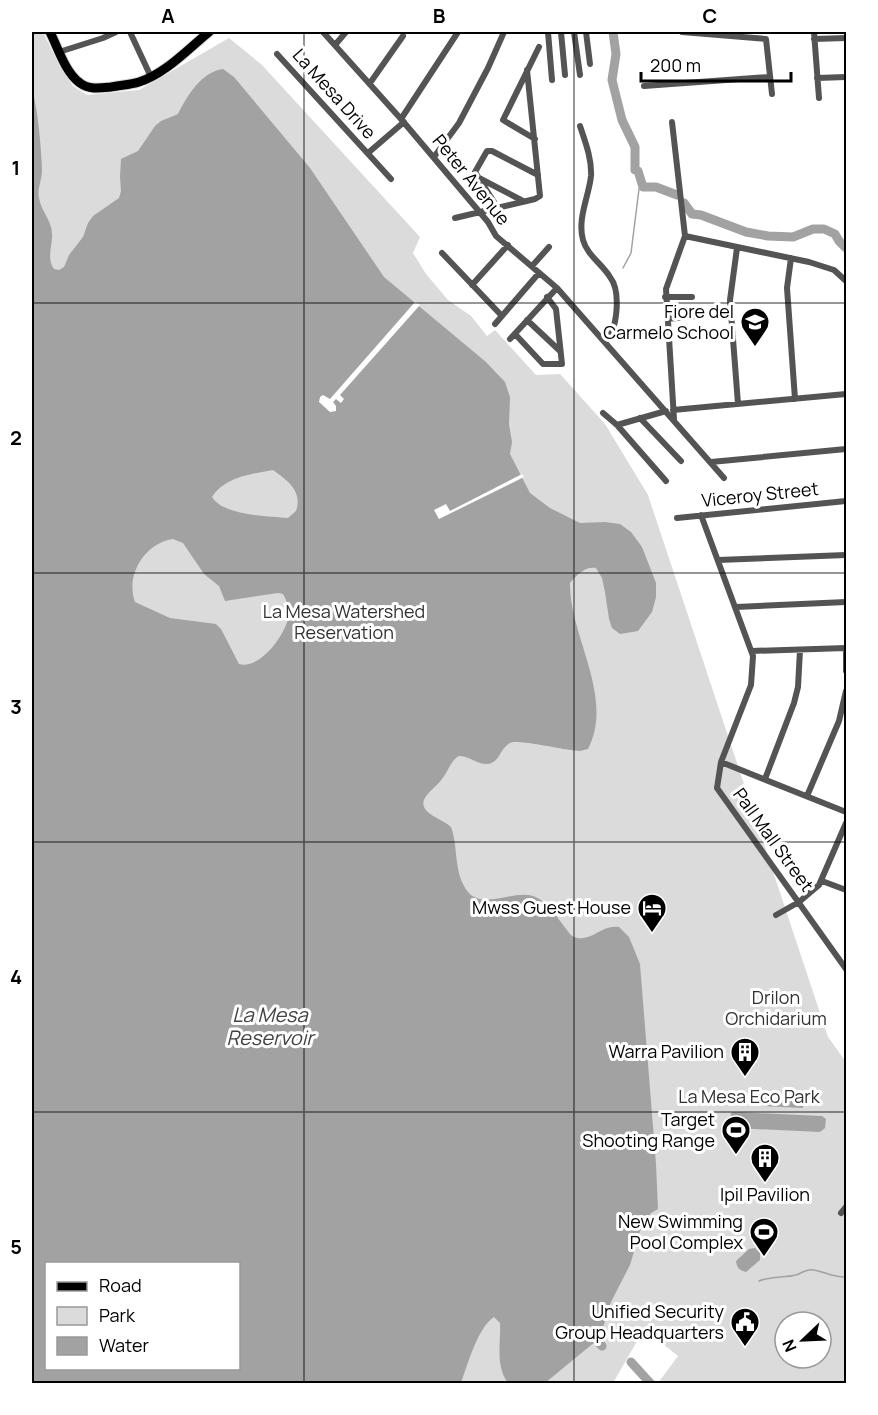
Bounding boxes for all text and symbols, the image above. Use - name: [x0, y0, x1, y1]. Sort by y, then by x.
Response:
- text: A: [161, 2, 175, 29]
- text: B: [433, 2, 446, 29]
- text: C: [703, 2, 717, 29]
- street label: La Mesa Drive: [288, 43, 382, 144]
- scale bar: [641, 45, 791, 83]
- text: 200 m: [650, 53, 701, 77]
- street label: Peter Avenue: [428, 129, 516, 230]
- text: 1: [12, 154, 20, 181]
- place label: Fiore del Carmelo School: [603, 299, 734, 344]
- school or university icon: Fiore del Carmelo School: [739, 306, 771, 348]
- text: 2: [10, 424, 22, 451]
- street label: Viceroy Street: [700, 476, 820, 512]
- park label: La Mesa Watershed Reservation: [263, 599, 425, 644]
- text: 3: [10, 693, 22, 720]
- street label: Pall Mall Street: [728, 783, 820, 896]
- hotel icon: Mwss Guest House: [636, 892, 668, 934]
- place label: Mwss Guest House: [472, 895, 631, 919]
- text: 4: [10, 963, 22, 990]
- park label: Drilon Orchidarium: [725, 985, 827, 1030]
- water label: La Mesa Reservoir: [226, 1001, 316, 1051]
- building icon: Warra Pavilion: [729, 1036, 761, 1078]
- place label: Warra Pavilion: [609, 1039, 724, 1063]
- park label: La Mesa Eco Park: [678, 1084, 821, 1108]
- place label: Target Shooting Range: [582, 1107, 715, 1152]
- sports icon: Target Shooting Range: [720, 1114, 752, 1156]
- building icon: Ipil Pavilion: [749, 1142, 781, 1184]
- place label: Ipil Pavilion: [720, 1182, 810, 1206]
- place label: New Swimming Pool Complex: [618, 1209, 744, 1254]
- sports icon: New Swimming Pool Complex: [748, 1216, 780, 1258]
- text: 5: [10, 1233, 22, 1260]
- legend: [45, 1262, 240, 1370]
- text: Road: [99, 1273, 142, 1297]
- place label: Unified Security Group Headquarters: [555, 1299, 724, 1344]
- text: Park: [99, 1303, 136, 1327]
- public building icon: Unified Security Group Headquarters: [729, 1306, 761, 1348]
- north arrow: [773, 1310, 833, 1370]
- text: Water: [99, 1333, 149, 1357]
- text: N: [777, 1336, 802, 1355]

